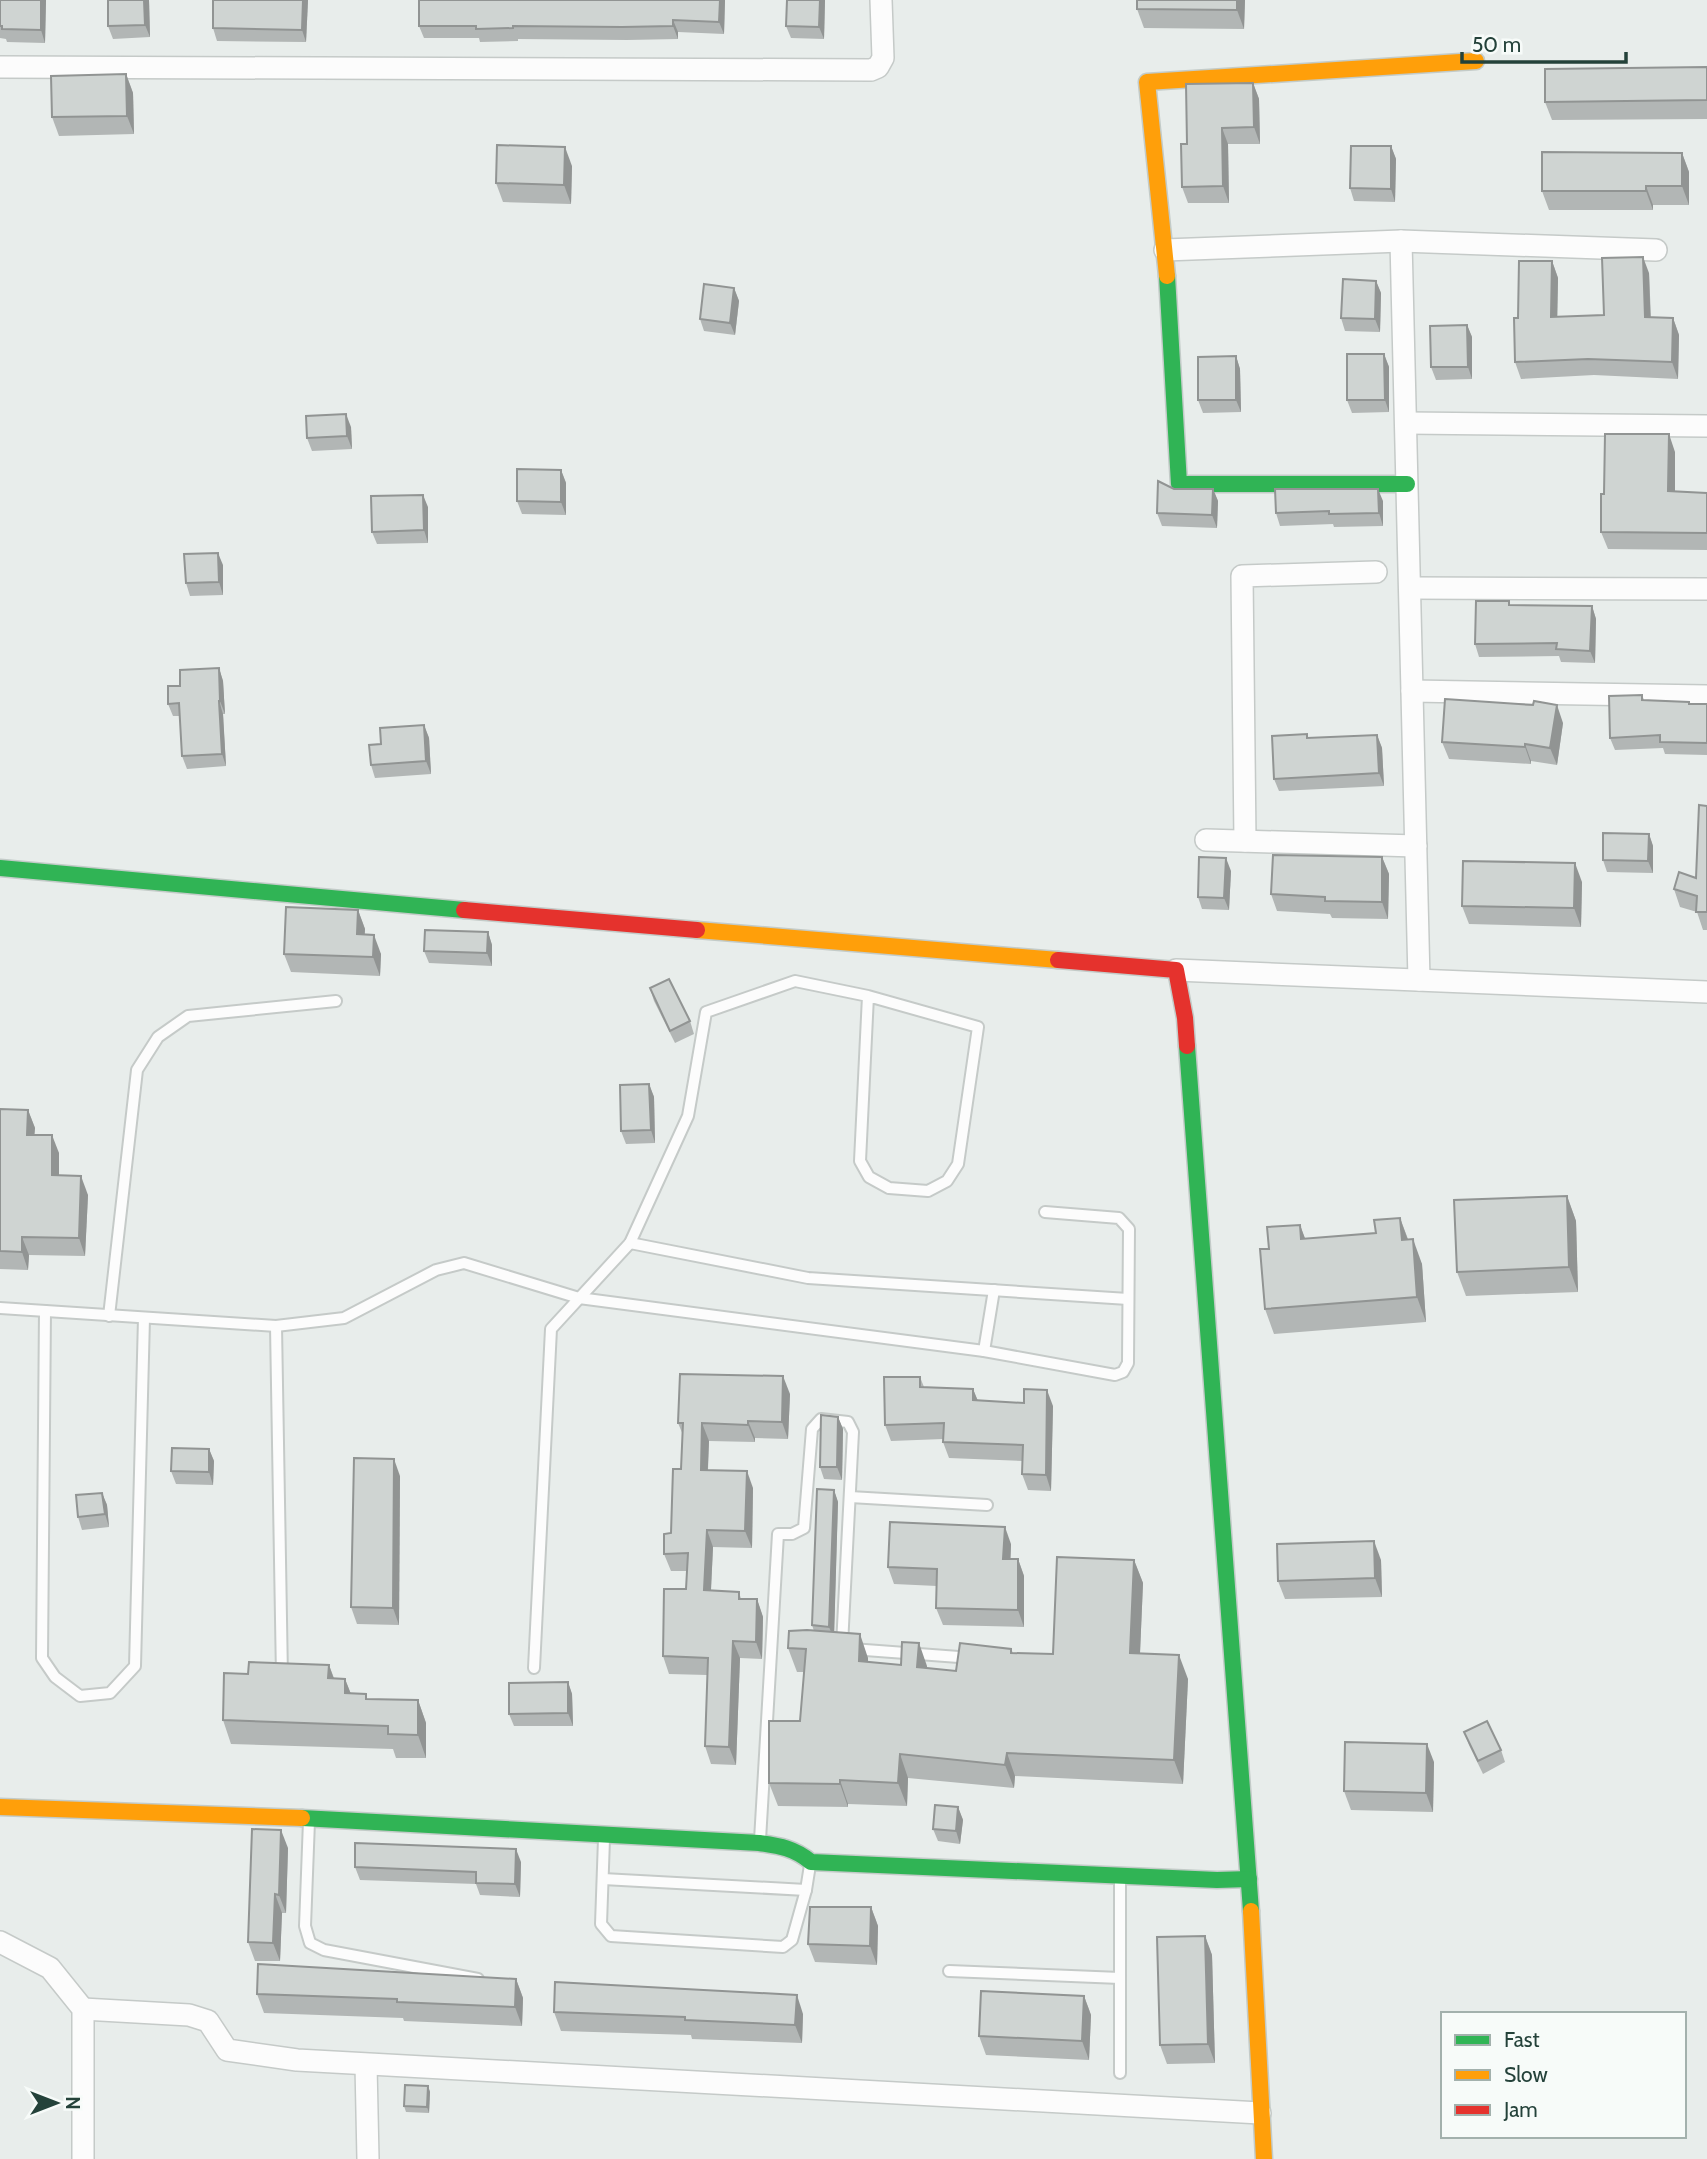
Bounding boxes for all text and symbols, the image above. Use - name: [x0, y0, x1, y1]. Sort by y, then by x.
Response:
- scale bar: [1462, 21, 1626, 65]
- text: 50 m: [1472, 32, 1521, 57]
- legend: [1441, 2012, 1686, 2138]
- text: Fast: [1504, 2027, 1540, 2052]
- text: Slow: [1504, 2062, 1548, 2087]
- north arrow: [21, 2068, 91, 2138]
- text: N: [61, 2096, 84, 2110]
- text: Jam: [1503, 2097, 1538, 2122]

